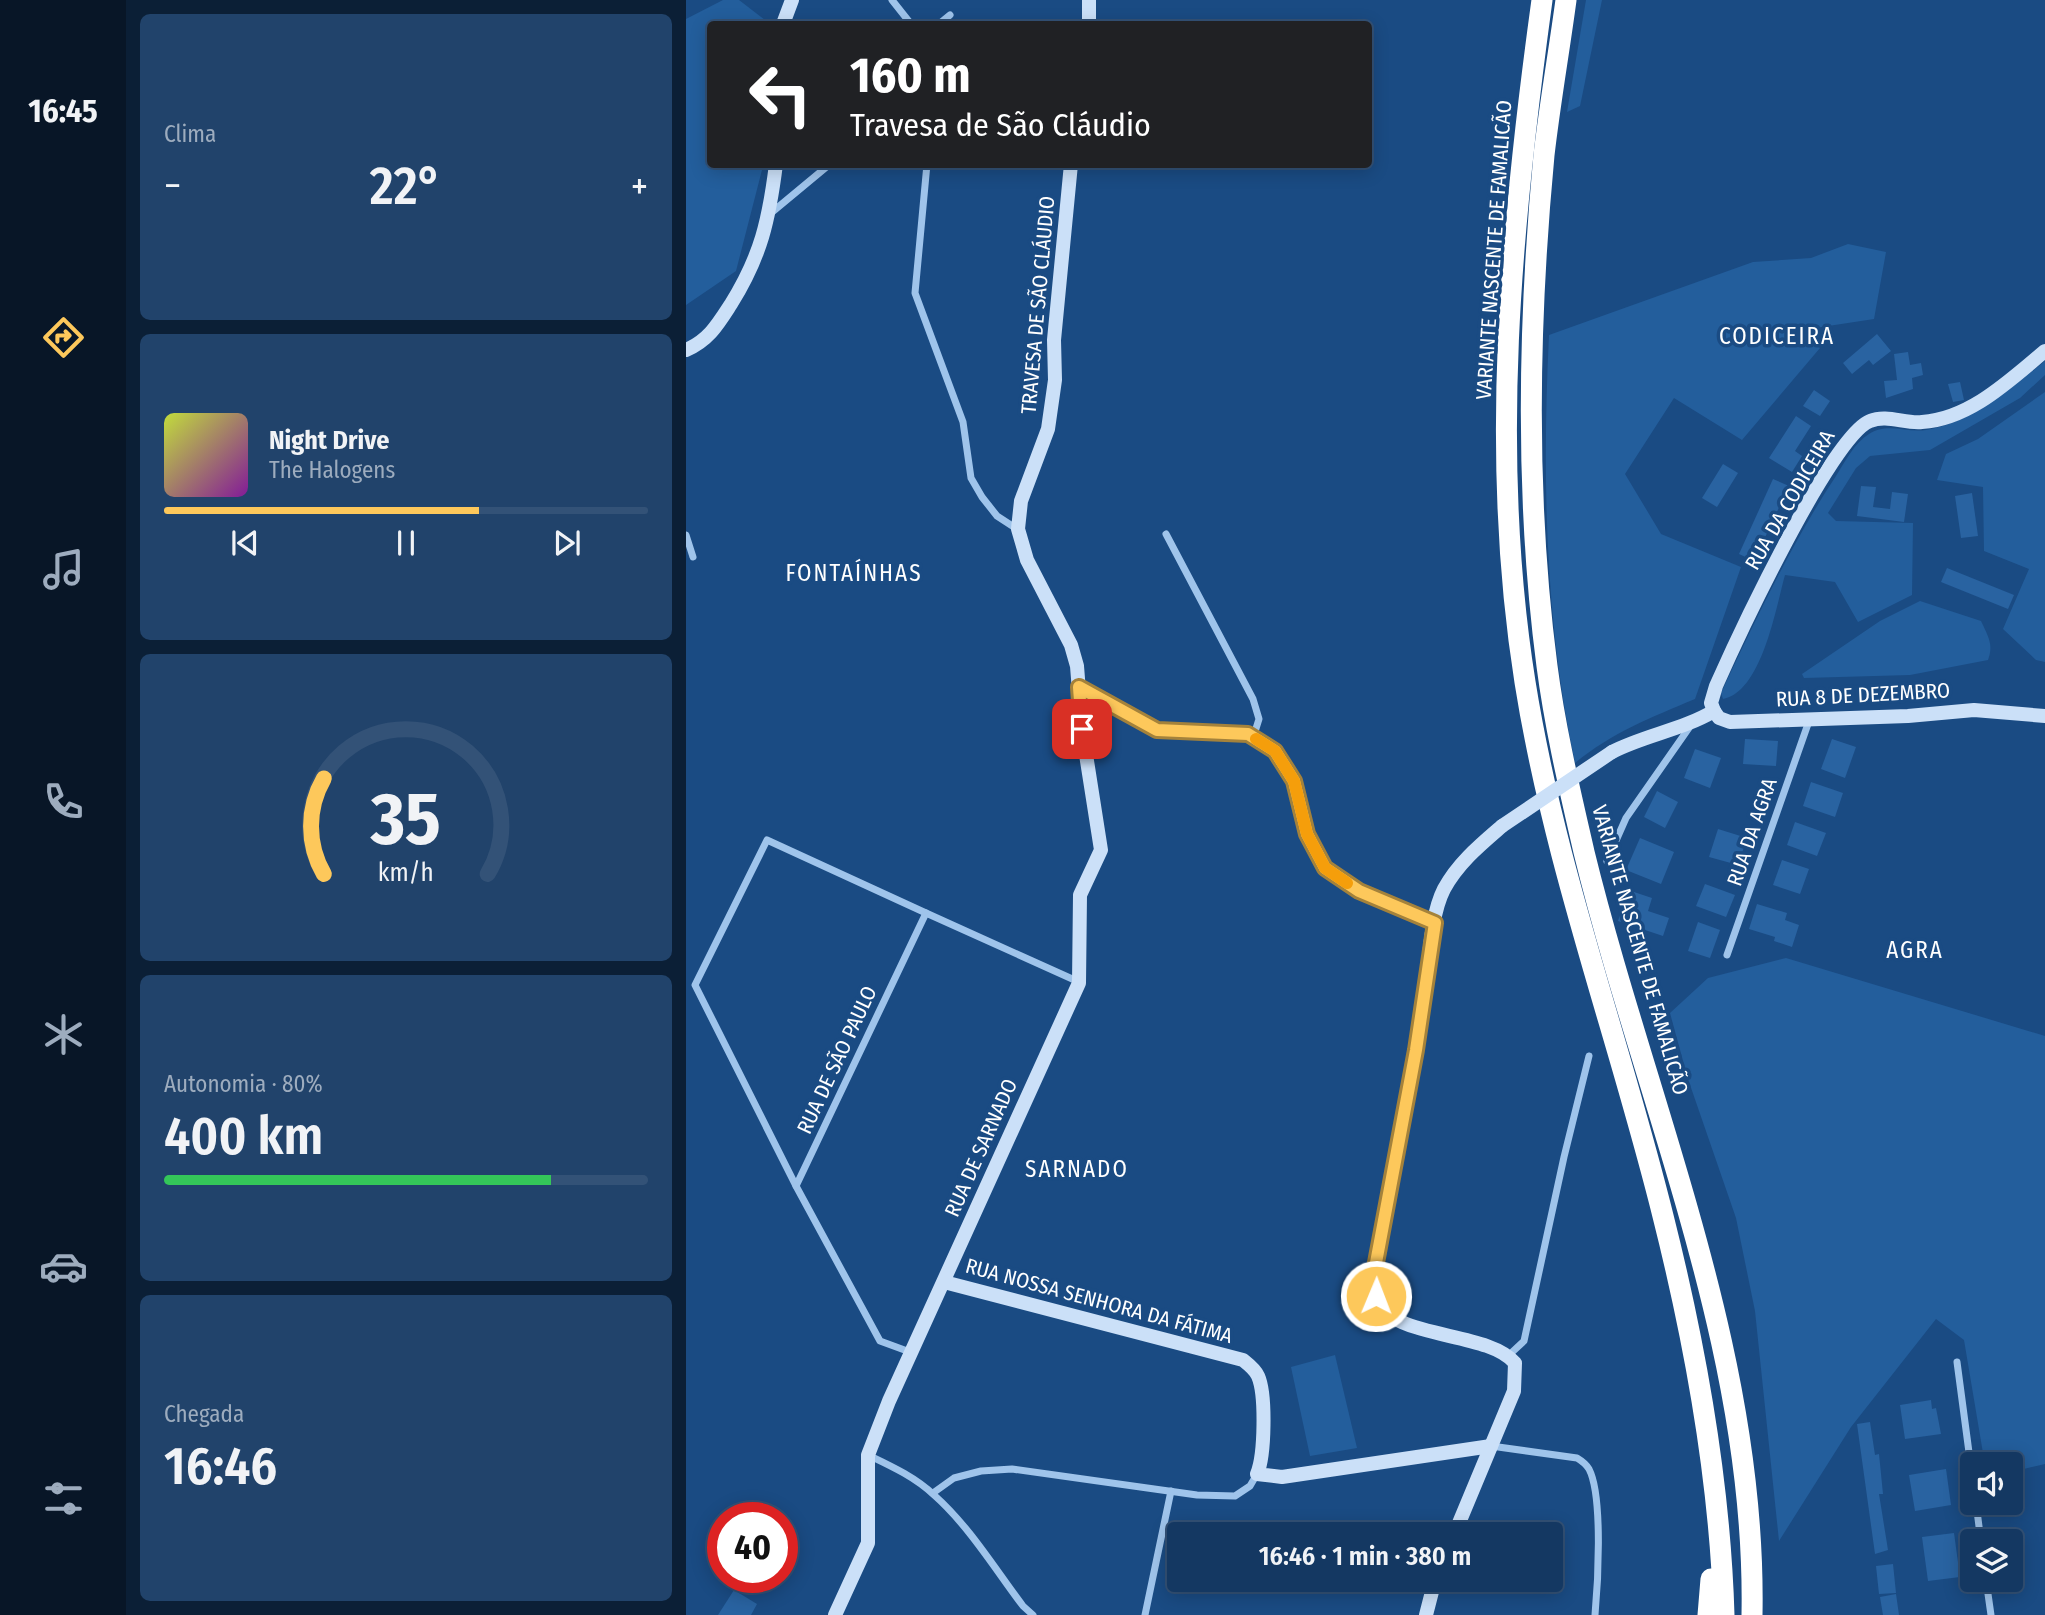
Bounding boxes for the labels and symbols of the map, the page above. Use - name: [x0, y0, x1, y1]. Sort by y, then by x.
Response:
- street label: VARIANTE NASCENTE DE FAMALICÃO: [1471, 99, 1517, 401]
- street label: TRAVESA DE SÃO CLÁUDIO: [1016, 195, 1060, 415]
- district label: CODICEIRA: [1719, 322, 1835, 350]
- street label: RUA DA CODICEIRA: [1739, 425, 1841, 575]
- district label: FONTAÍNHAS: [785, 558, 923, 587]
- street label: RUA 8 DE DEZEMBRO: [1775, 677, 1951, 713]
- pin: [1052, 699, 1112, 759]
- street label: RUA DA AGRA: [1721, 774, 1783, 890]
- street label: VARIANTE NASCENTE DE FAMALICÃO: [1586, 802, 1694, 1098]
- district label: AGRA: [1886, 936, 1944, 964]
- street label: RUA DE SÃO PAULO: [791, 982, 883, 1138]
- street label: RUA DE SARNADO: [939, 1075, 1023, 1221]
- district label: SARNADO: [1025, 1155, 1129, 1183]
- street label: RUA NOSSA SENHORA DA FÁTIMA: [963, 1253, 1235, 1349]
- position arrow: [1339, 1259, 1413, 1333]
- speed limit sign: 40: [707, 1502, 798, 1593]

